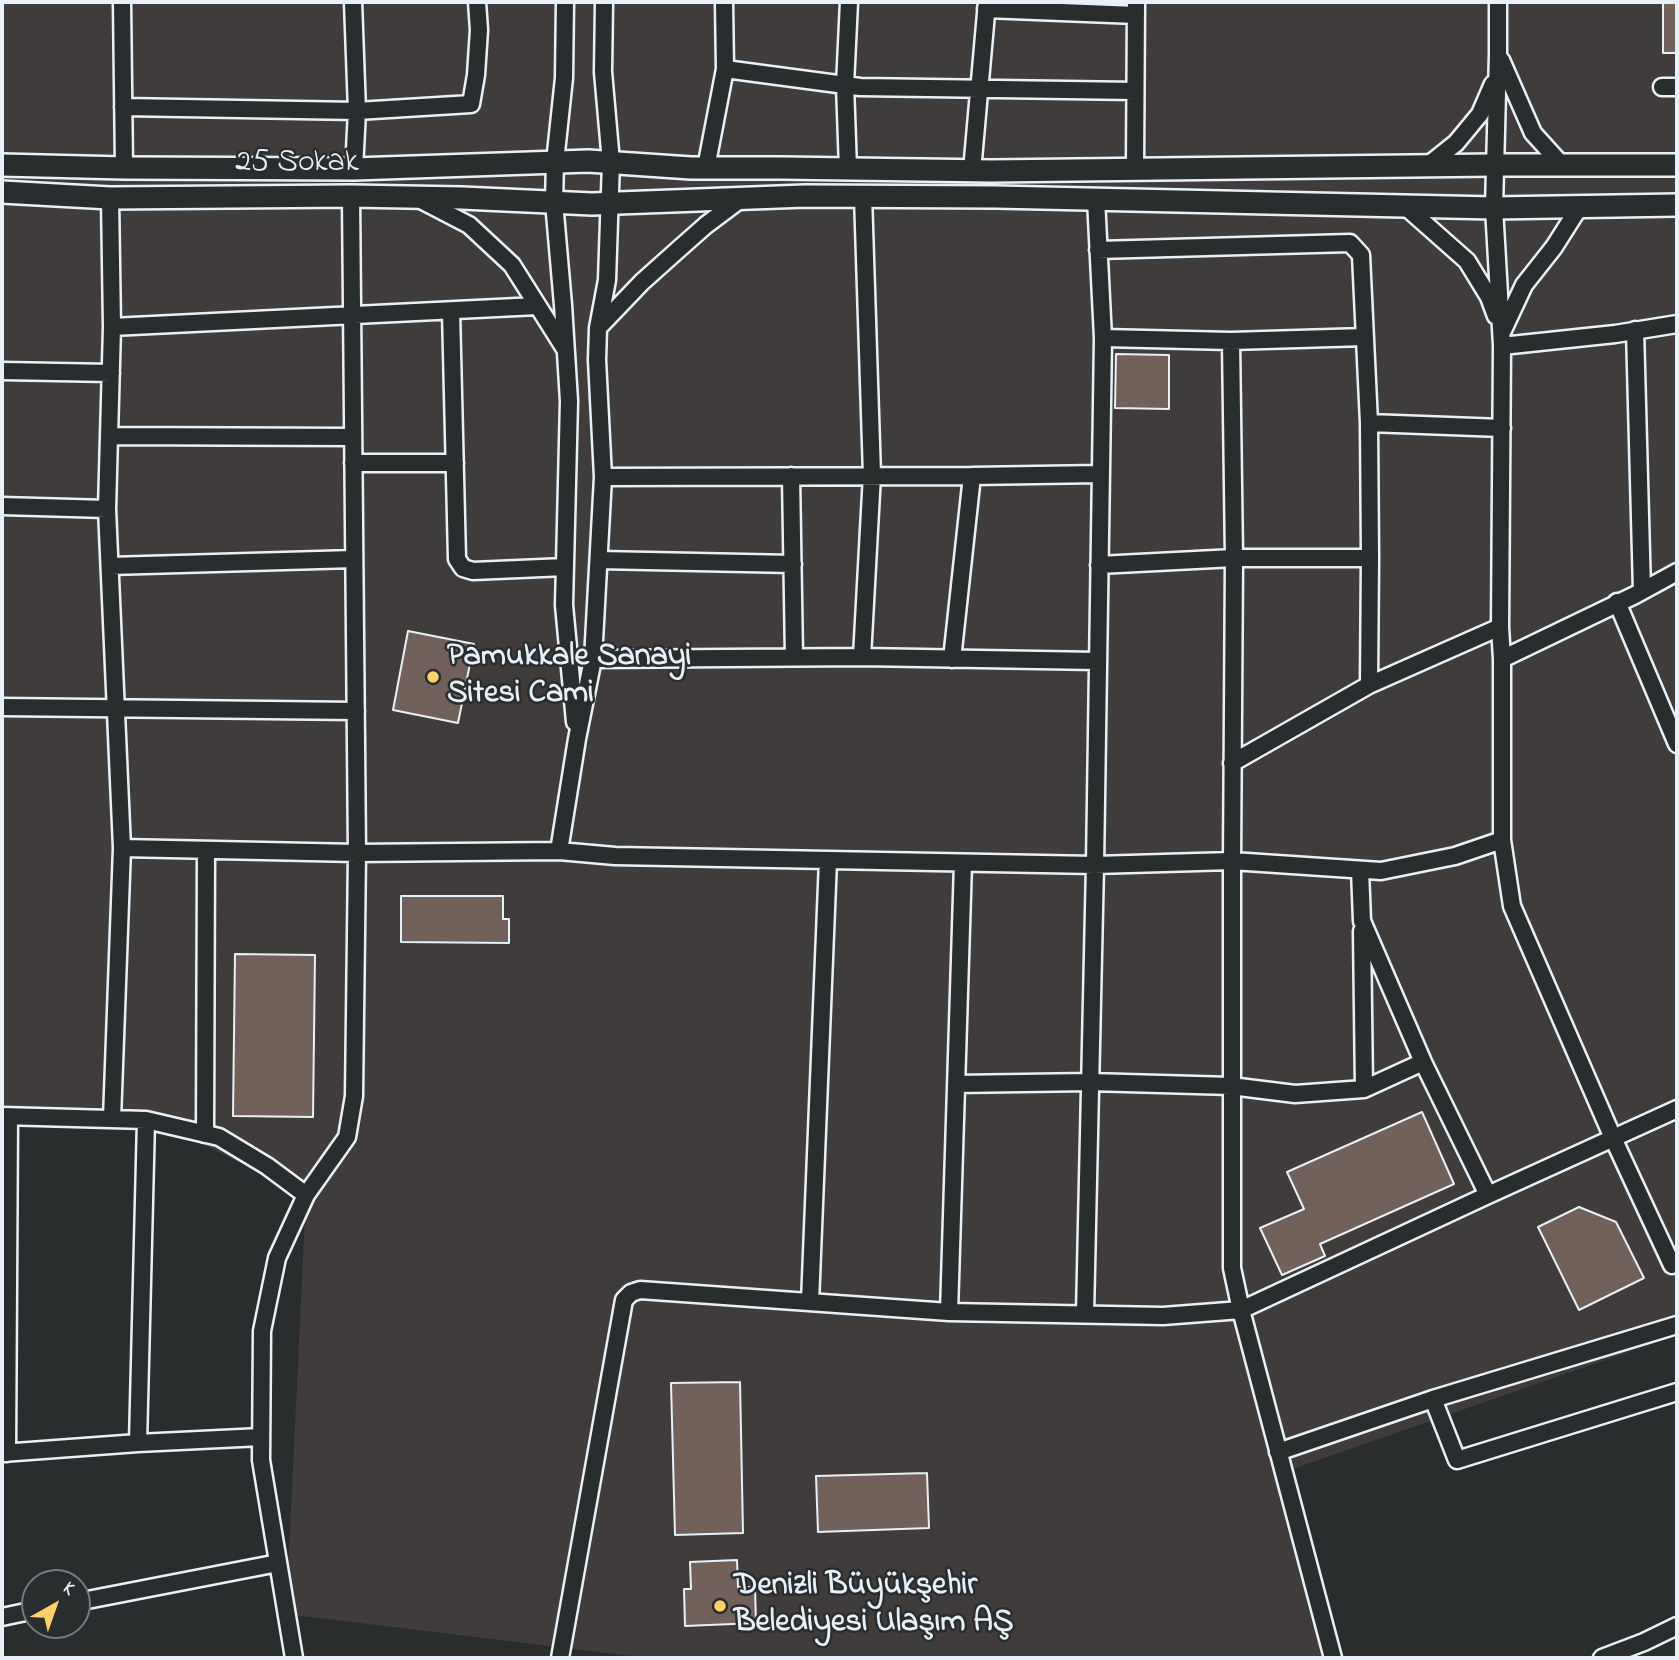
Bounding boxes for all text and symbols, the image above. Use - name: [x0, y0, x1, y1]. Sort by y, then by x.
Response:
- street label: 25 Sokak: [235, 146, 359, 184]
- place label: Pamukkale Sanayi Sitesi Cami: [447, 640, 691, 715]
- marker: Pamukkale Sanayi Sitesi Cami: [425, 669, 441, 685]
- north arrow: [21, 1569, 91, 1639]
- place label: Denizli Büyükşehir Belediyesi Ulaşım AŞ: [734, 1569, 1014, 1644]
- text: K: [56, 1576, 81, 1602]
- marker: Denizli Büyükşehir Belediyesi Ulaşım AŞ: [712, 1598, 728, 1614]

